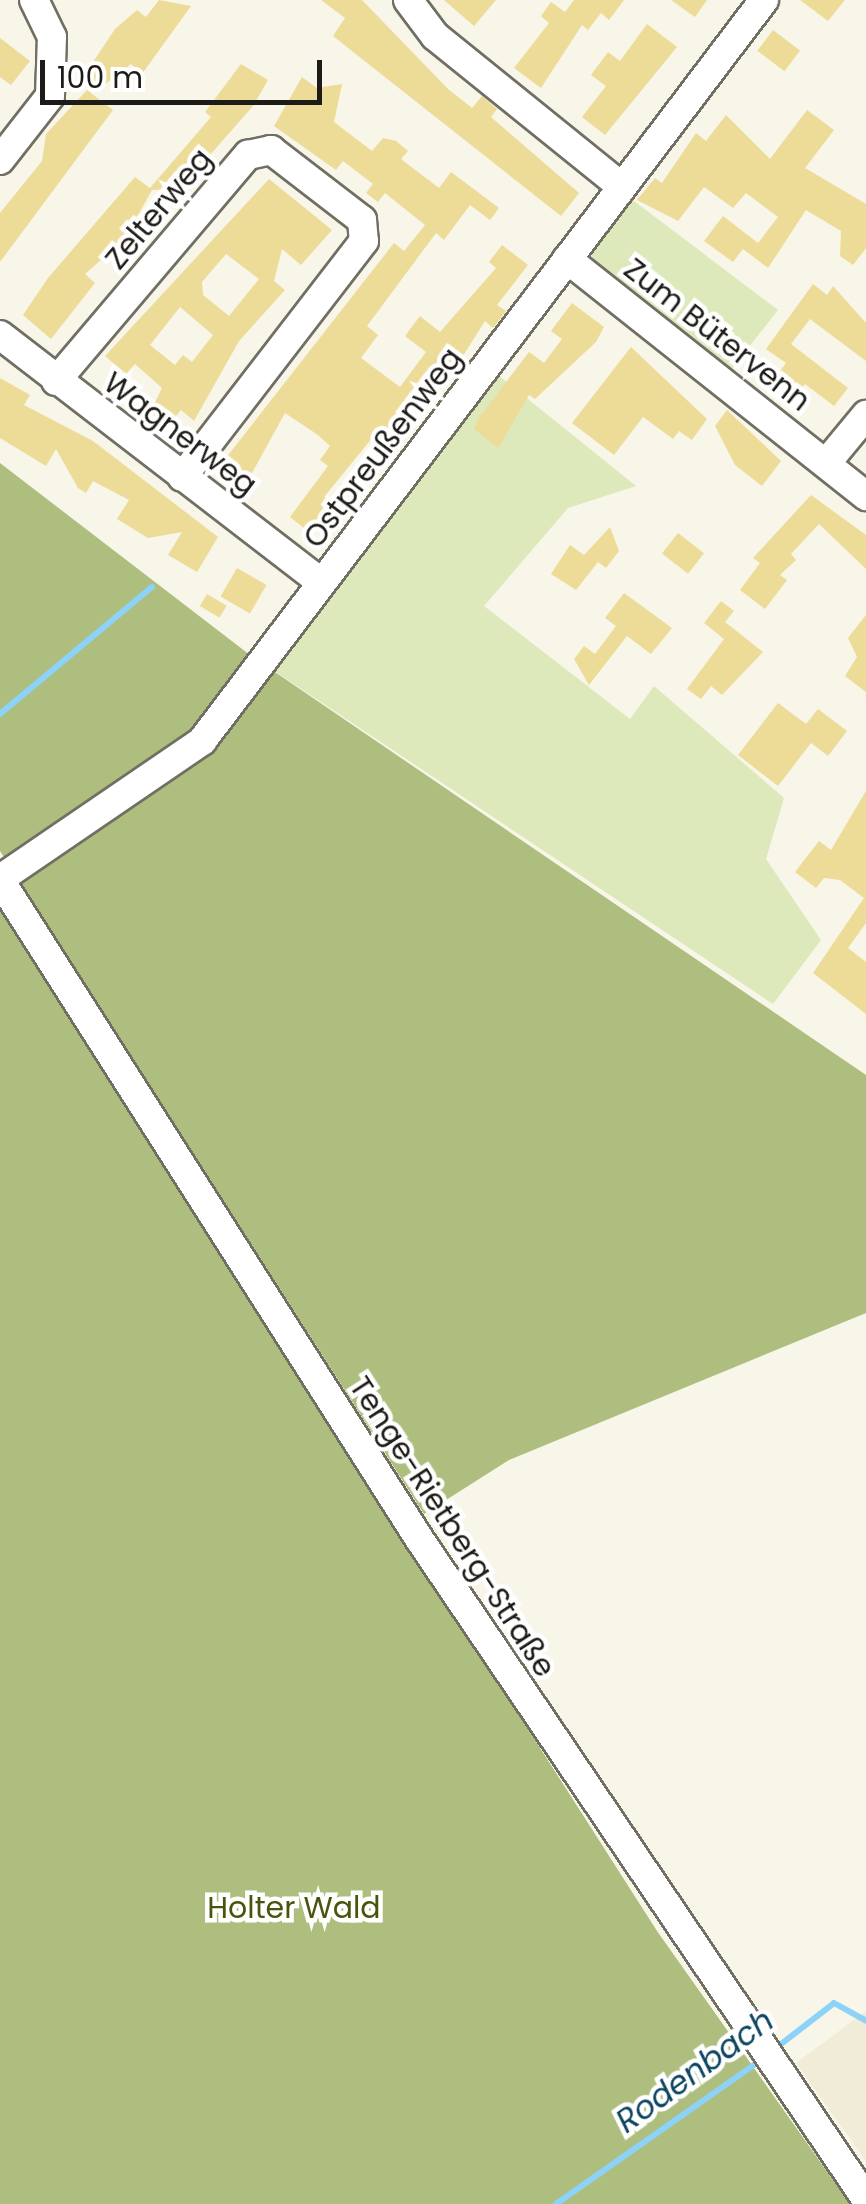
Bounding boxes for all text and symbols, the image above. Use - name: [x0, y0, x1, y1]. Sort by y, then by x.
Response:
- scale bar: [45, 40, 328, 102]
- text: 100 m: [57, 56, 143, 99]
- street label: Zelterweg: [98, 141, 220, 277]
- street label: Zum Bütervenn: [617, 251, 817, 419]
- street label: Ostpreußenweg: [296, 341, 470, 555]
- street label: Wagnerweg: [96, 365, 264, 503]
- street label: Tenge-Rietberg-Straße: [341, 1370, 563, 1684]
- park label: Holter Wald: [207, 1890, 381, 1926]
- water label: Rodenbach: [609, 2001, 781, 2141]

